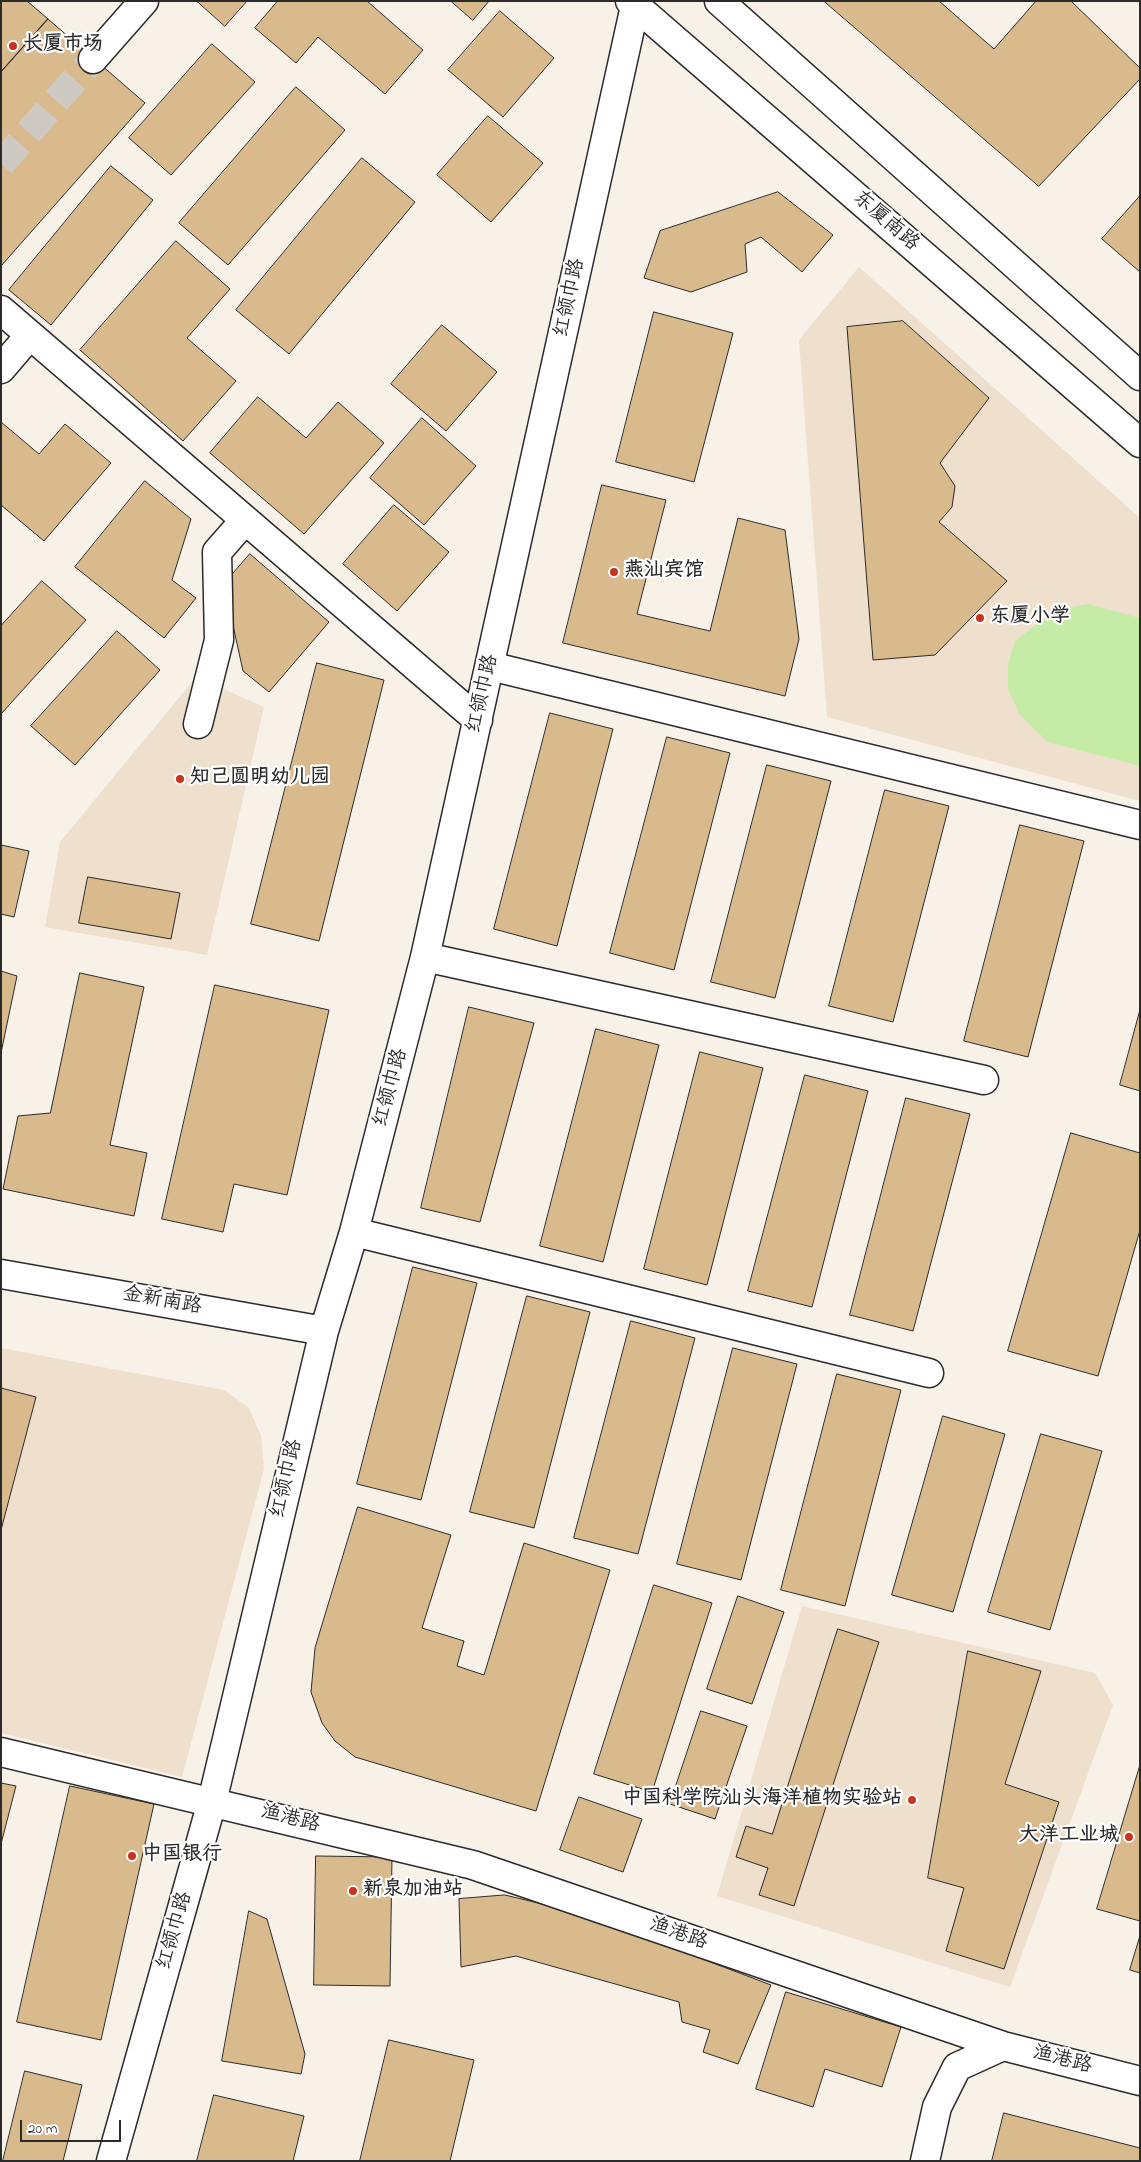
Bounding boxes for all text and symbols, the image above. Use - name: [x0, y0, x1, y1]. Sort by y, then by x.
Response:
- place label: 长厦市场: [23, 34, 103, 58]
- marker: 长厦市场: [7, 40, 19, 52]
- street label: 东厦南路: [847, 187, 923, 257]
- street label: 红领巾路: [551, 256, 591, 340]
- place label: 燕汕宾馆: [624, 560, 704, 584]
- marker: 燕汕宾馆: [608, 566, 620, 578]
- place label: 东厦小学: [990, 606, 1070, 630]
- marker: 东厦小学: [974, 612, 986, 624]
- street label: 红领巾路: [463, 652, 505, 736]
- place label: 知己圆明幼儿园: [190, 767, 330, 791]
- marker: 知己圆明幼儿园: [174, 773, 186, 785]
- street label: 红领巾路: [370, 1046, 414, 1130]
- street label: 金新南路: [121, 1283, 203, 1321]
- street label: 红领巾路: [267, 1437, 309, 1521]
- place label: 中国科学院汕头海洋植物实验站: [622, 1788, 902, 1812]
- marker: 中国科学院汕头海洋植物实验站: [906, 1794, 918, 1806]
- street label: 渔港路: [258, 1801, 322, 1839]
- place label: 大洋工业城: [1019, 1825, 1119, 1849]
- marker: 大洋工业城: [1123, 1831, 1135, 1843]
- place label: 中国银行: [142, 1844, 222, 1868]
- marker: 中国银行: [126, 1850, 138, 1862]
- place label: 新泉加油站: [363, 1879, 463, 1903]
- marker: 新泉加油站: [347, 1885, 359, 1897]
- street label: 红领巾路: [153, 1889, 199, 1973]
- street label: 渔港路: [646, 1914, 710, 1956]
- street label: 渔港路: [1030, 2042, 1094, 2080]
- scale bar: [22, 2110, 124, 2142]
- text: 20 m: [28, 2118, 57, 2140]

